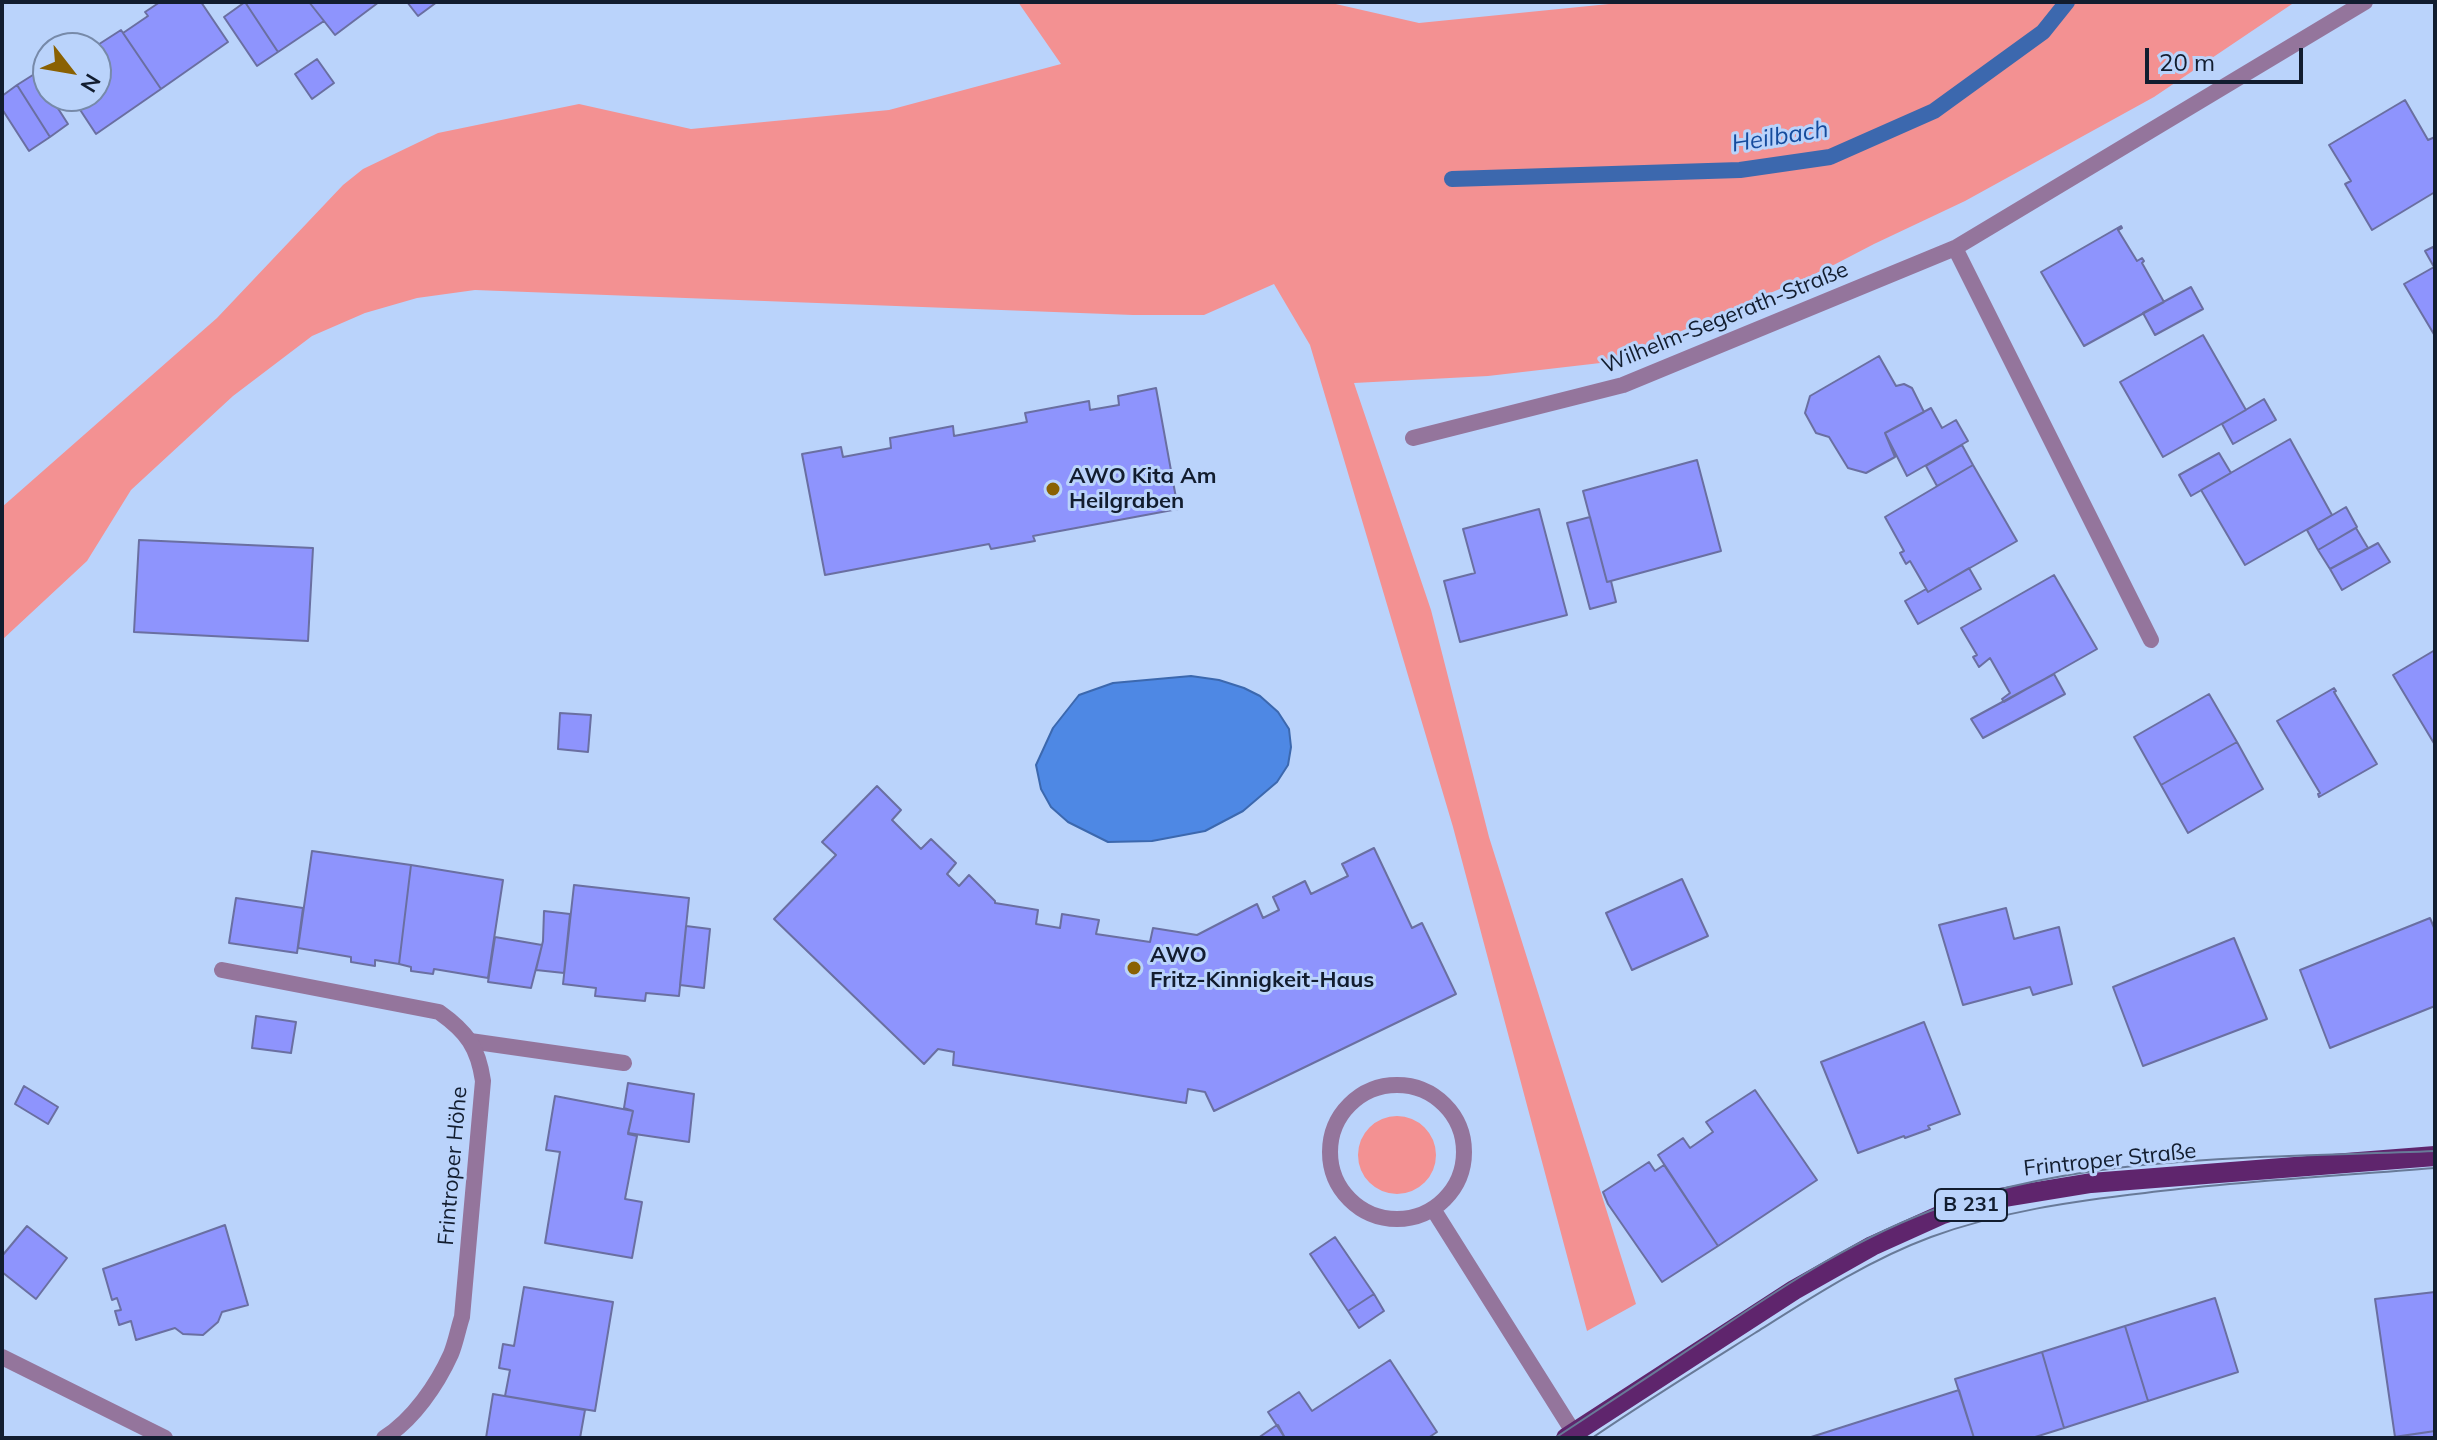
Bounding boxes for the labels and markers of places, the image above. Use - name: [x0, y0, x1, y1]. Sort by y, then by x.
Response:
- place label: AWO Kita Am Heilgraben: [1069, 463, 1216, 514]
- marker: AWO Kita Am Heilgraben: [1044, 480, 1062, 498]
- place label: AWO Fritz-Kinnigkeit-Haus: [1150, 942, 1374, 994]
- marker: AWO Fritz-Kinnigkeit-Haus: [1125, 959, 1143, 977]

